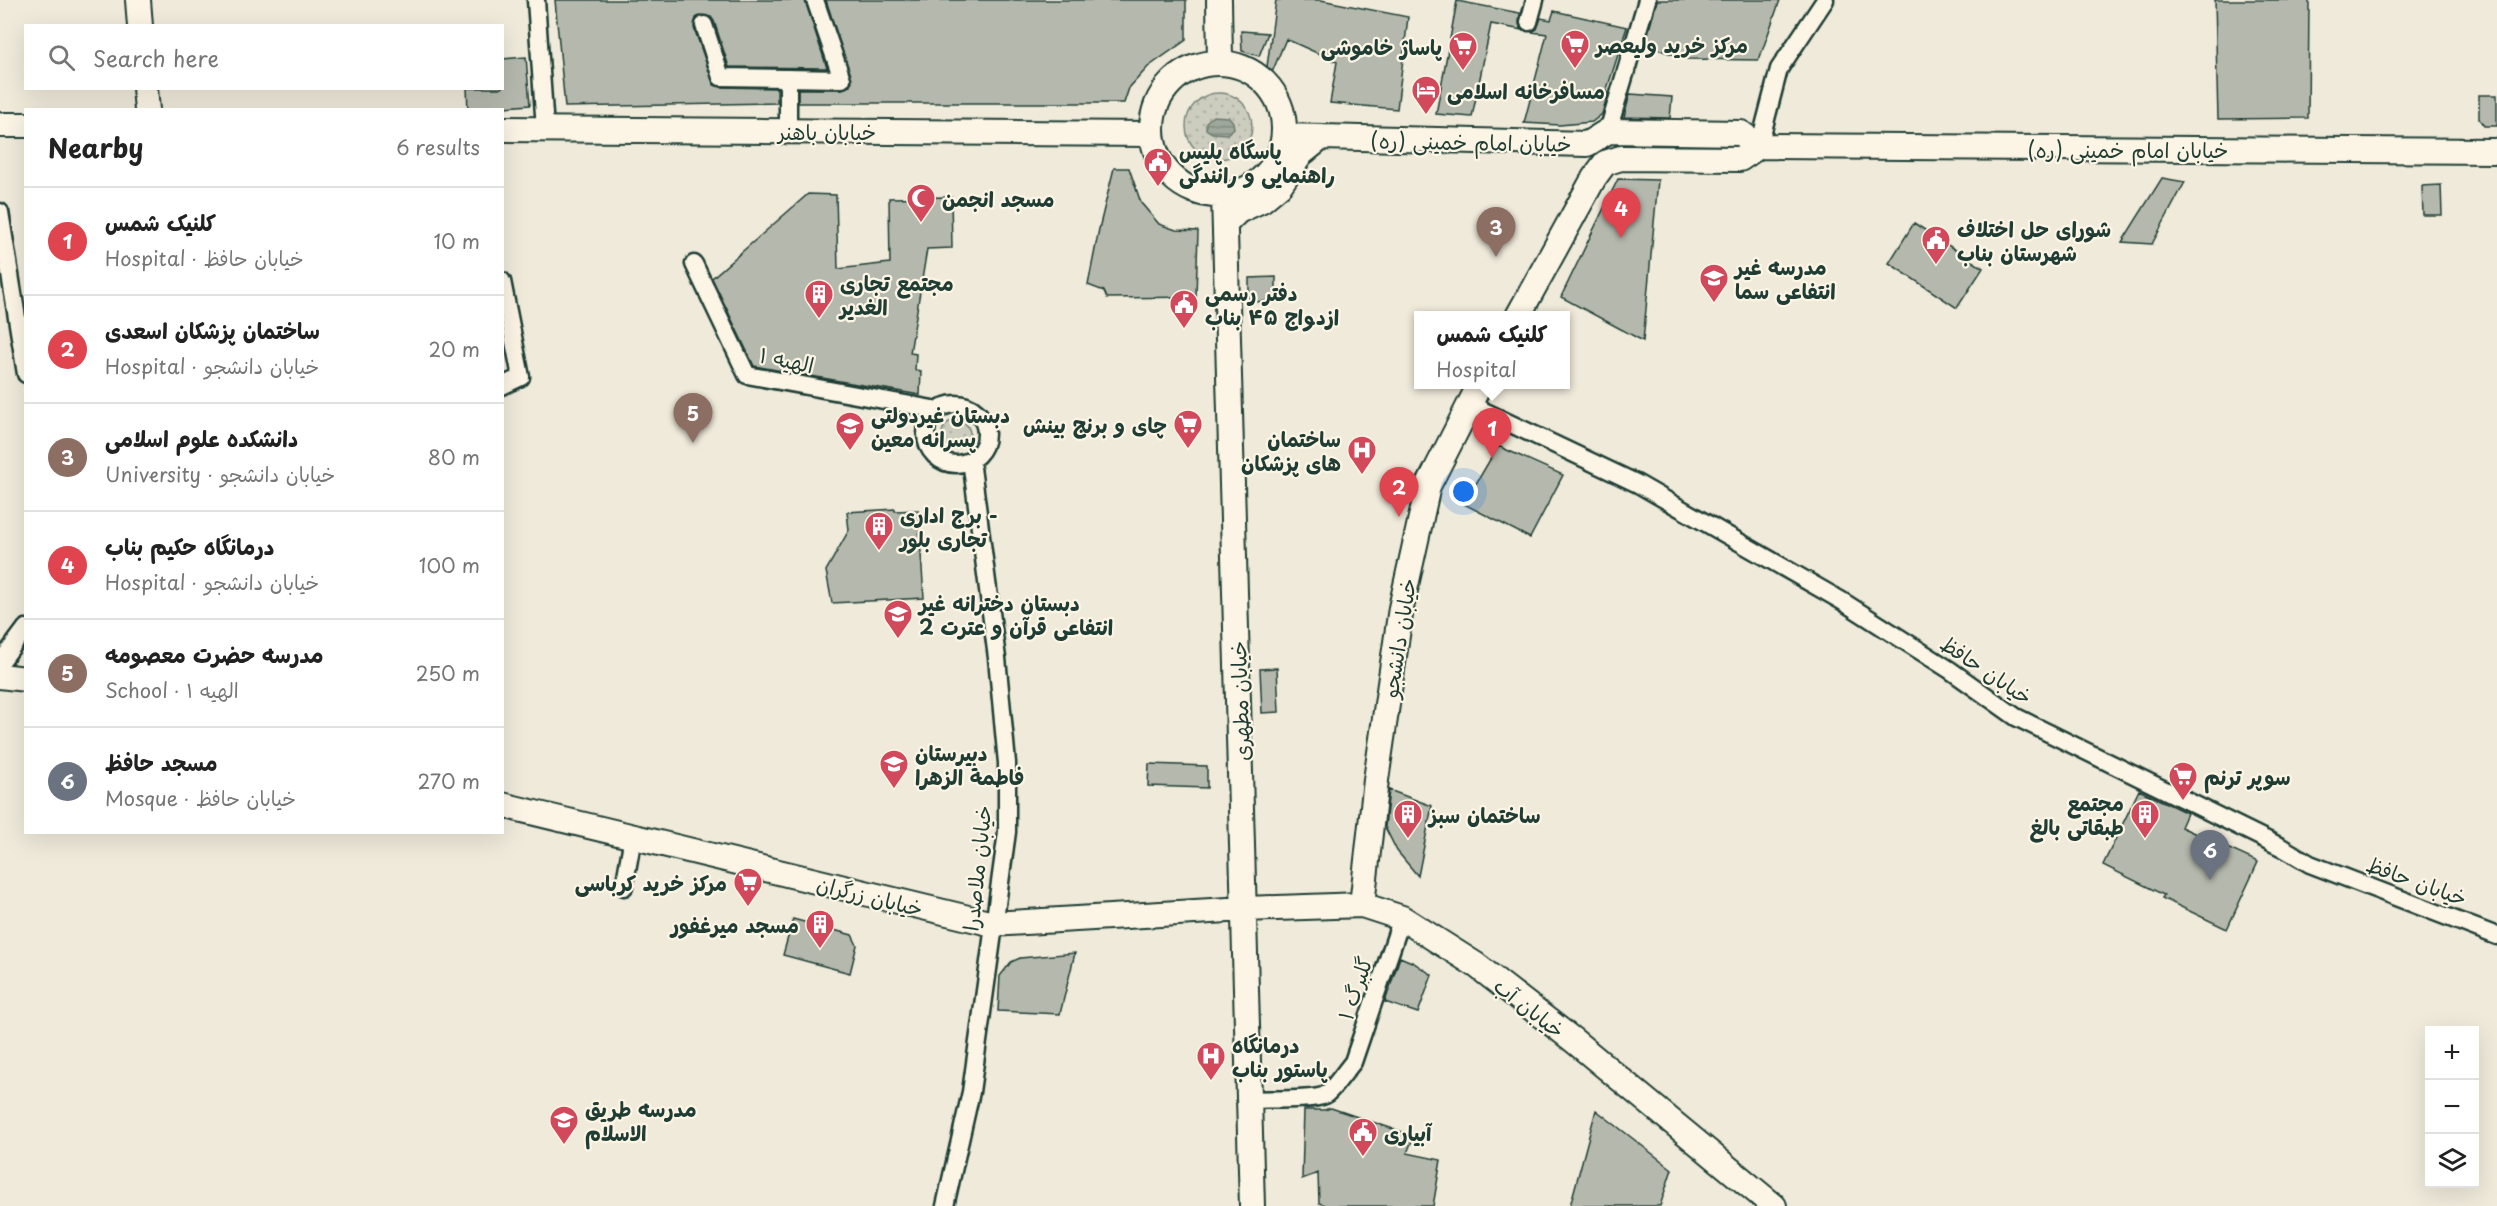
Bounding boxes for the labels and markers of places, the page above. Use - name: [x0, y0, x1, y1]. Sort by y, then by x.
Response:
- supermarket icon: مرکز خرید ولیعصر: [1559, 28, 1591, 70]
- place label: مرکز خرید ولیعصر: [1594, 28, 1748, 60]
- place label: پاساژ خاموشی: [1321, 30, 1442, 62]
- supermarket icon: پاساژ خاموشی: [1447, 30, 1479, 72]
- hotel icon: مسافرخانه اسلامی: [1410, 74, 1442, 116]
- place label: مسافرخانه اسلامی: [1447, 74, 1605, 106]
- place label: پاسگاه پلیس راهنمایی و رانندگی: [1179, 134, 1335, 190]
- public building icon: پاسگاه پلیس راهنمایی و رانندگی: [1142, 146, 1174, 188]
- mosque icon: مسجد انجمن: [905, 182, 937, 224]
- place label: مسجد انجمن: [942, 182, 1055, 214]
- pin: 4: [1602, 188, 1640, 238]
- pin: 3: [1476, 208, 1516, 257]
- place label: شورای حل اختلاف شهرستان بناب: [1957, 212, 2111, 268]
- public building icon: شورای حل اختلاف شهرستان بناب: [1920, 224, 1952, 266]
- place label: مدرسه غیر انتفاعی سما: [1733, 250, 1836, 306]
- school or university icon: مدرسه غیر انتفاعی سما: [1698, 262, 1730, 304]
- place label: مجتمع تجاری الغدیر: [838, 266, 954, 322]
- place label: دفتر رسمی ازدواج ۴۵ بناب: [1205, 276, 1339, 332]
- building icon: مجتمع تجاری الغدیر: [803, 278, 835, 320]
- public building icon: دفتر رسمی ازدواج ۴۵ بناب: [1168, 288, 1200, 330]
- pin: 5: [674, 394, 712, 443]
- place label: دبستان غیردولتی پسرانه معین: [871, 398, 1010, 454]
- place label: چای و برنج بینش: [1023, 408, 1167, 440]
- supermarket icon: چای و برنج بینش: [1172, 408, 1204, 450]
- pin: 1: [1472, 408, 1512, 458]
- school or university icon: دبستان غیردولتی پسرانه معین: [834, 410, 866, 452]
- place label: ساختمان های پزشکان: [1241, 422, 1341, 478]
- hospital icon: ساختمان های پزشکان: [1346, 434, 1378, 476]
- pin: 2: [1380, 468, 1418, 517]
- place label: برج اداری - تجاری بلور: [898, 498, 998, 554]
- building icon: برج اداری - تجاری بلور: [863, 510, 895, 552]
- place label: دبستان دخترانه غیر انتفاعی قرآن و عترت 2: [917, 586, 1113, 642]
- school or university icon: دبستان دخترانه غیر انتفاعی قرآن و عترت 2: [882, 598, 914, 640]
- place label: دبیرستان فاطمة الزهرا: [915, 736, 1024, 792]
- school or university icon: دبیرستان فاطمة الزهرا: [878, 748, 910, 790]
- supermarket icon: سوپر ترنم: [2167, 760, 2199, 802]
- place label: سوپر ترنم: [2204, 760, 2291, 794]
- place label: مجتمع طبقاتی بالغ: [2029, 786, 2124, 843]
- building icon: ساختمان سبز: [1392, 798, 1424, 840]
- place label: ساختمان سبز: [1427, 798, 1541, 830]
- building icon: مجتمع طبقاتی بالغ: [2129, 798, 2161, 840]
- pin: 6: [2190, 830, 2230, 880]
- place label: مرکز خرید کرباسی: [575, 866, 727, 898]
- supermarket icon: مرکز خرید کرباسی: [732, 866, 764, 908]
- place label: مسجد میرغفور: [669, 908, 799, 940]
- building icon: مسجد میرغفور: [804, 908, 836, 950]
- place label: درمانگاه پاستور بناب: [1232, 1028, 1328, 1084]
- hospital icon: درمانگاه پاستور بناب: [1195, 1040, 1227, 1082]
- place label: مدرسه طریق الاسلام: [585, 1092, 697, 1150]
- school or university icon: مدرسه طریق الاسلام: [548, 1104, 580, 1146]
- public building icon: آبیاری: [1347, 1116, 1379, 1158]
- place label: آبیاری: [1384, 1116, 1433, 1148]

